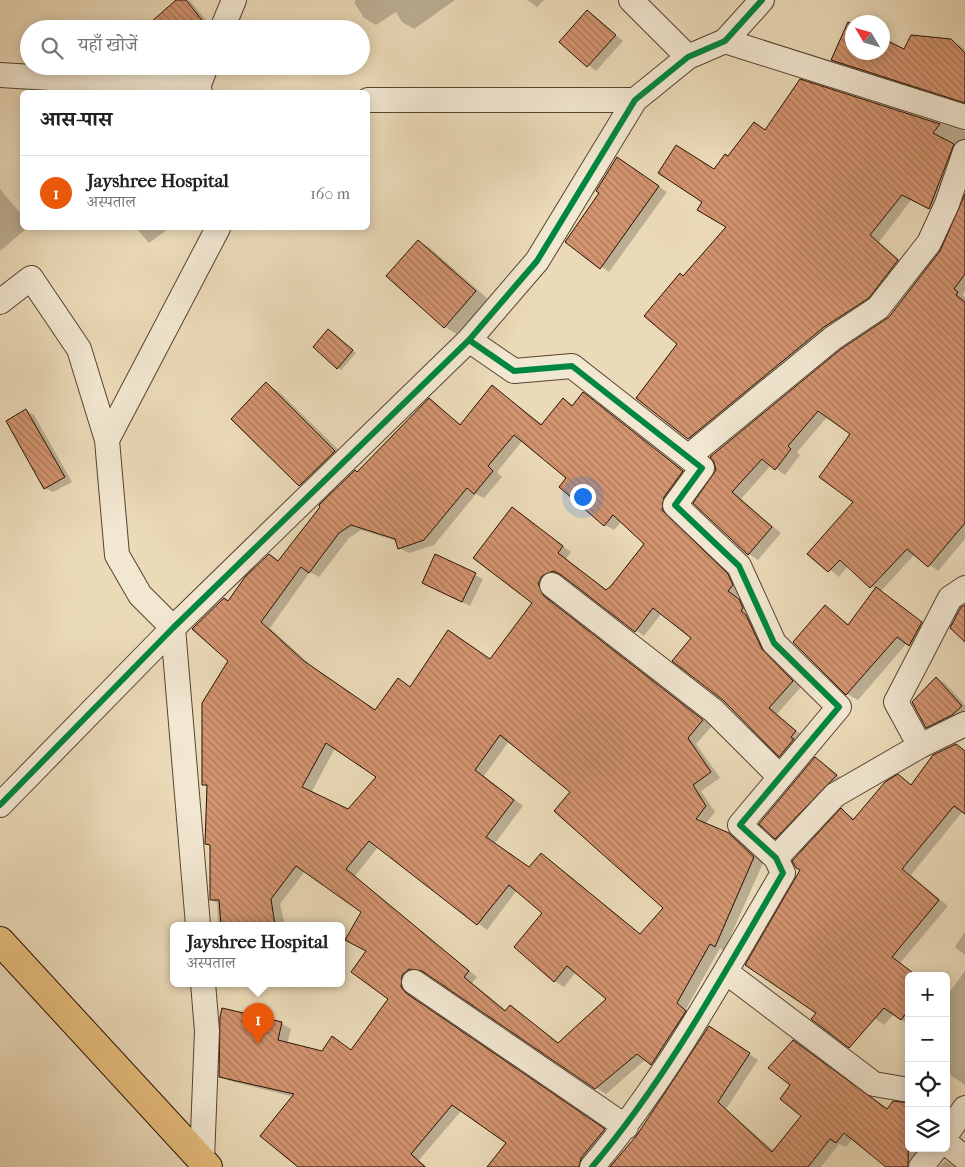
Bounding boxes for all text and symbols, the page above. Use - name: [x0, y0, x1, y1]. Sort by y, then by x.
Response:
- north arrow: [845, 15, 890, 60]
- search box: [20, 20, 370, 75]
- icon: search: [38, 34, 66, 62]
- text: यहाँ खोजें: [78, 34, 138, 56]
- text: आस-पास: [40, 107, 112, 131]
- text: Jayshree Hospital: [87, 170, 229, 192]
- text: 1: [53, 184, 59, 203]
- text: 160 m: [310, 184, 350, 203]
- text: अस्पताल: [87, 192, 136, 211]
- your location: [570, 484, 596, 510]
- popup: [170, 922, 345, 987]
- text: Jayshree Hospital: [187, 931, 328, 953]
- text: अस्पताल: [187, 953, 235, 972]
- map controls: [905, 972, 950, 1152]
- button: +: [905, 972, 950, 1017]
- pin: 1: [242, 1003, 274, 1044]
- button: −: [905, 1017, 950, 1062]
- button: locate: [905, 1062, 950, 1107]
- button: layers: [905, 1107, 950, 1152]

